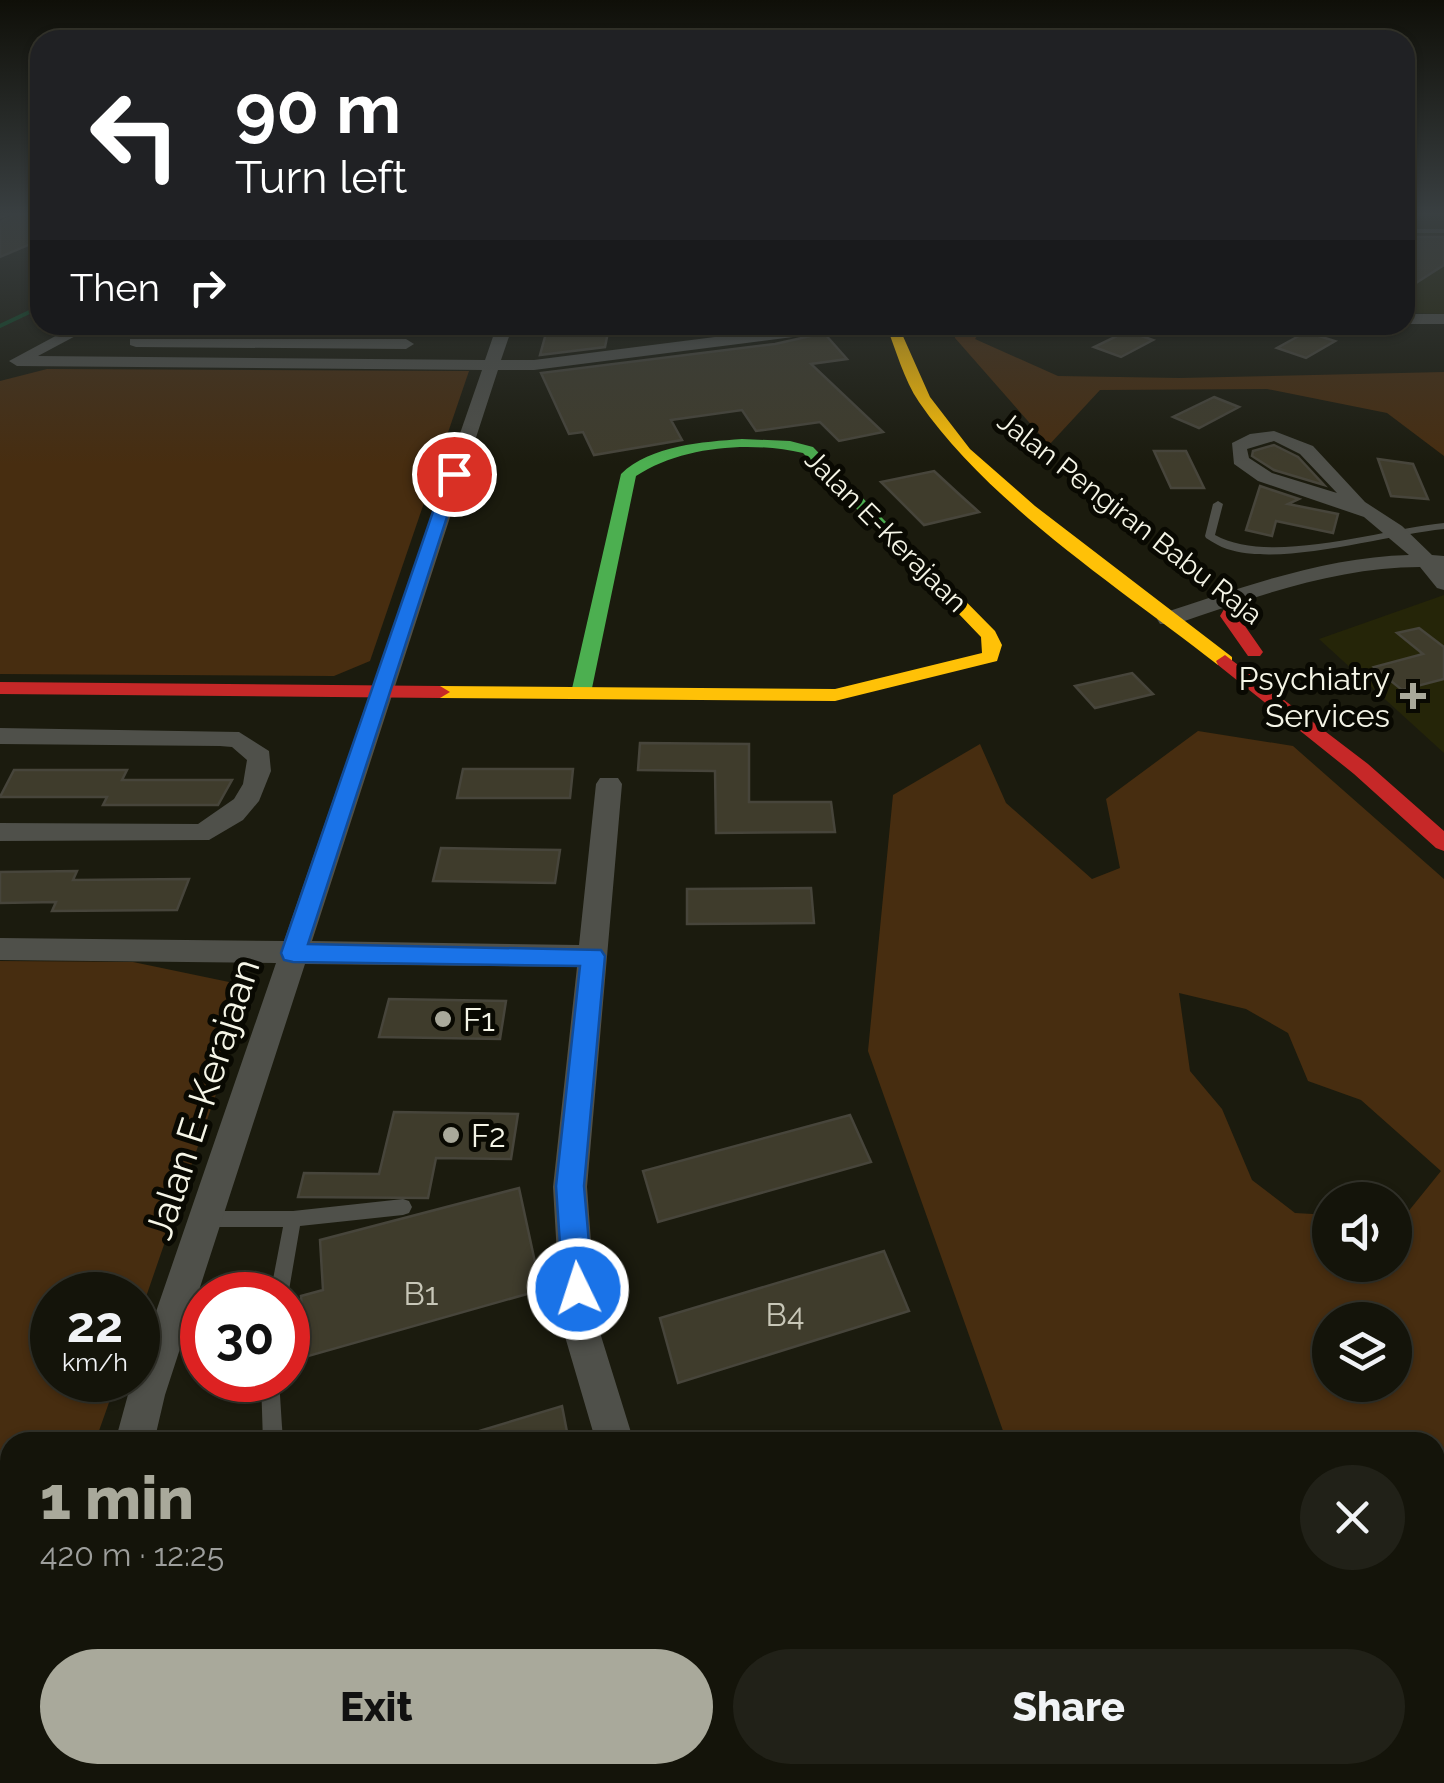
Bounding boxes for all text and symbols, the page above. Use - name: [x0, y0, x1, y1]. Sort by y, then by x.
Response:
- text: 90 m: [235, 67, 401, 149]
- icon: left: [70, 70, 200, 200]
- text: Turn left: [235, 151, 407, 204]
- icon: right: [180, 260, 235, 315]
- text: Then: [70, 265, 160, 310]
- street label: Jalan Pengiran Babu Raja: [991, 404, 1269, 632]
- pin: [412, 432, 497, 517]
- street label: Jalan E-Kerajaan: [798, 443, 974, 619]
- icon: arrive: [427, 447, 482, 502]
- place label: Psychiatry Services: [1239, 660, 1390, 734]
- marker: Psychiatry Services: [1400, 683, 1426, 709]
- street label: Jalan E-Kerajaan: [135, 953, 269, 1245]
- place label: F1: [463, 1001, 495, 1038]
- marker: F1: [432, 1008, 454, 1030]
- place label: F2: [471, 1117, 506, 1154]
- marker: F2: [440, 1124, 462, 1146]
- map controls: [1312, 1182, 1412, 1402]
- button: sound: [1312, 1182, 1412, 1282]
- position arrow: [526, 1237, 630, 1341]
- speed limit sign: 30: [180, 1272, 310, 1402]
- house number: B1: [403, 1275, 439, 1312]
- text: 22: [67, 1295, 123, 1354]
- house number: B4: [766, 1296, 804, 1333]
- button: layers: [1312, 1302, 1412, 1402]
- text: km/h: [62, 1347, 128, 1377]
- text: 1 min: [40, 1463, 194, 1533]
- button: close: [1300, 1465, 1405, 1570]
- text: 420 m · 12:25: [40, 1536, 224, 1573]
- button: Exit: [40, 1649, 713, 1764]
- button: Share: [733, 1649, 1405, 1764]

